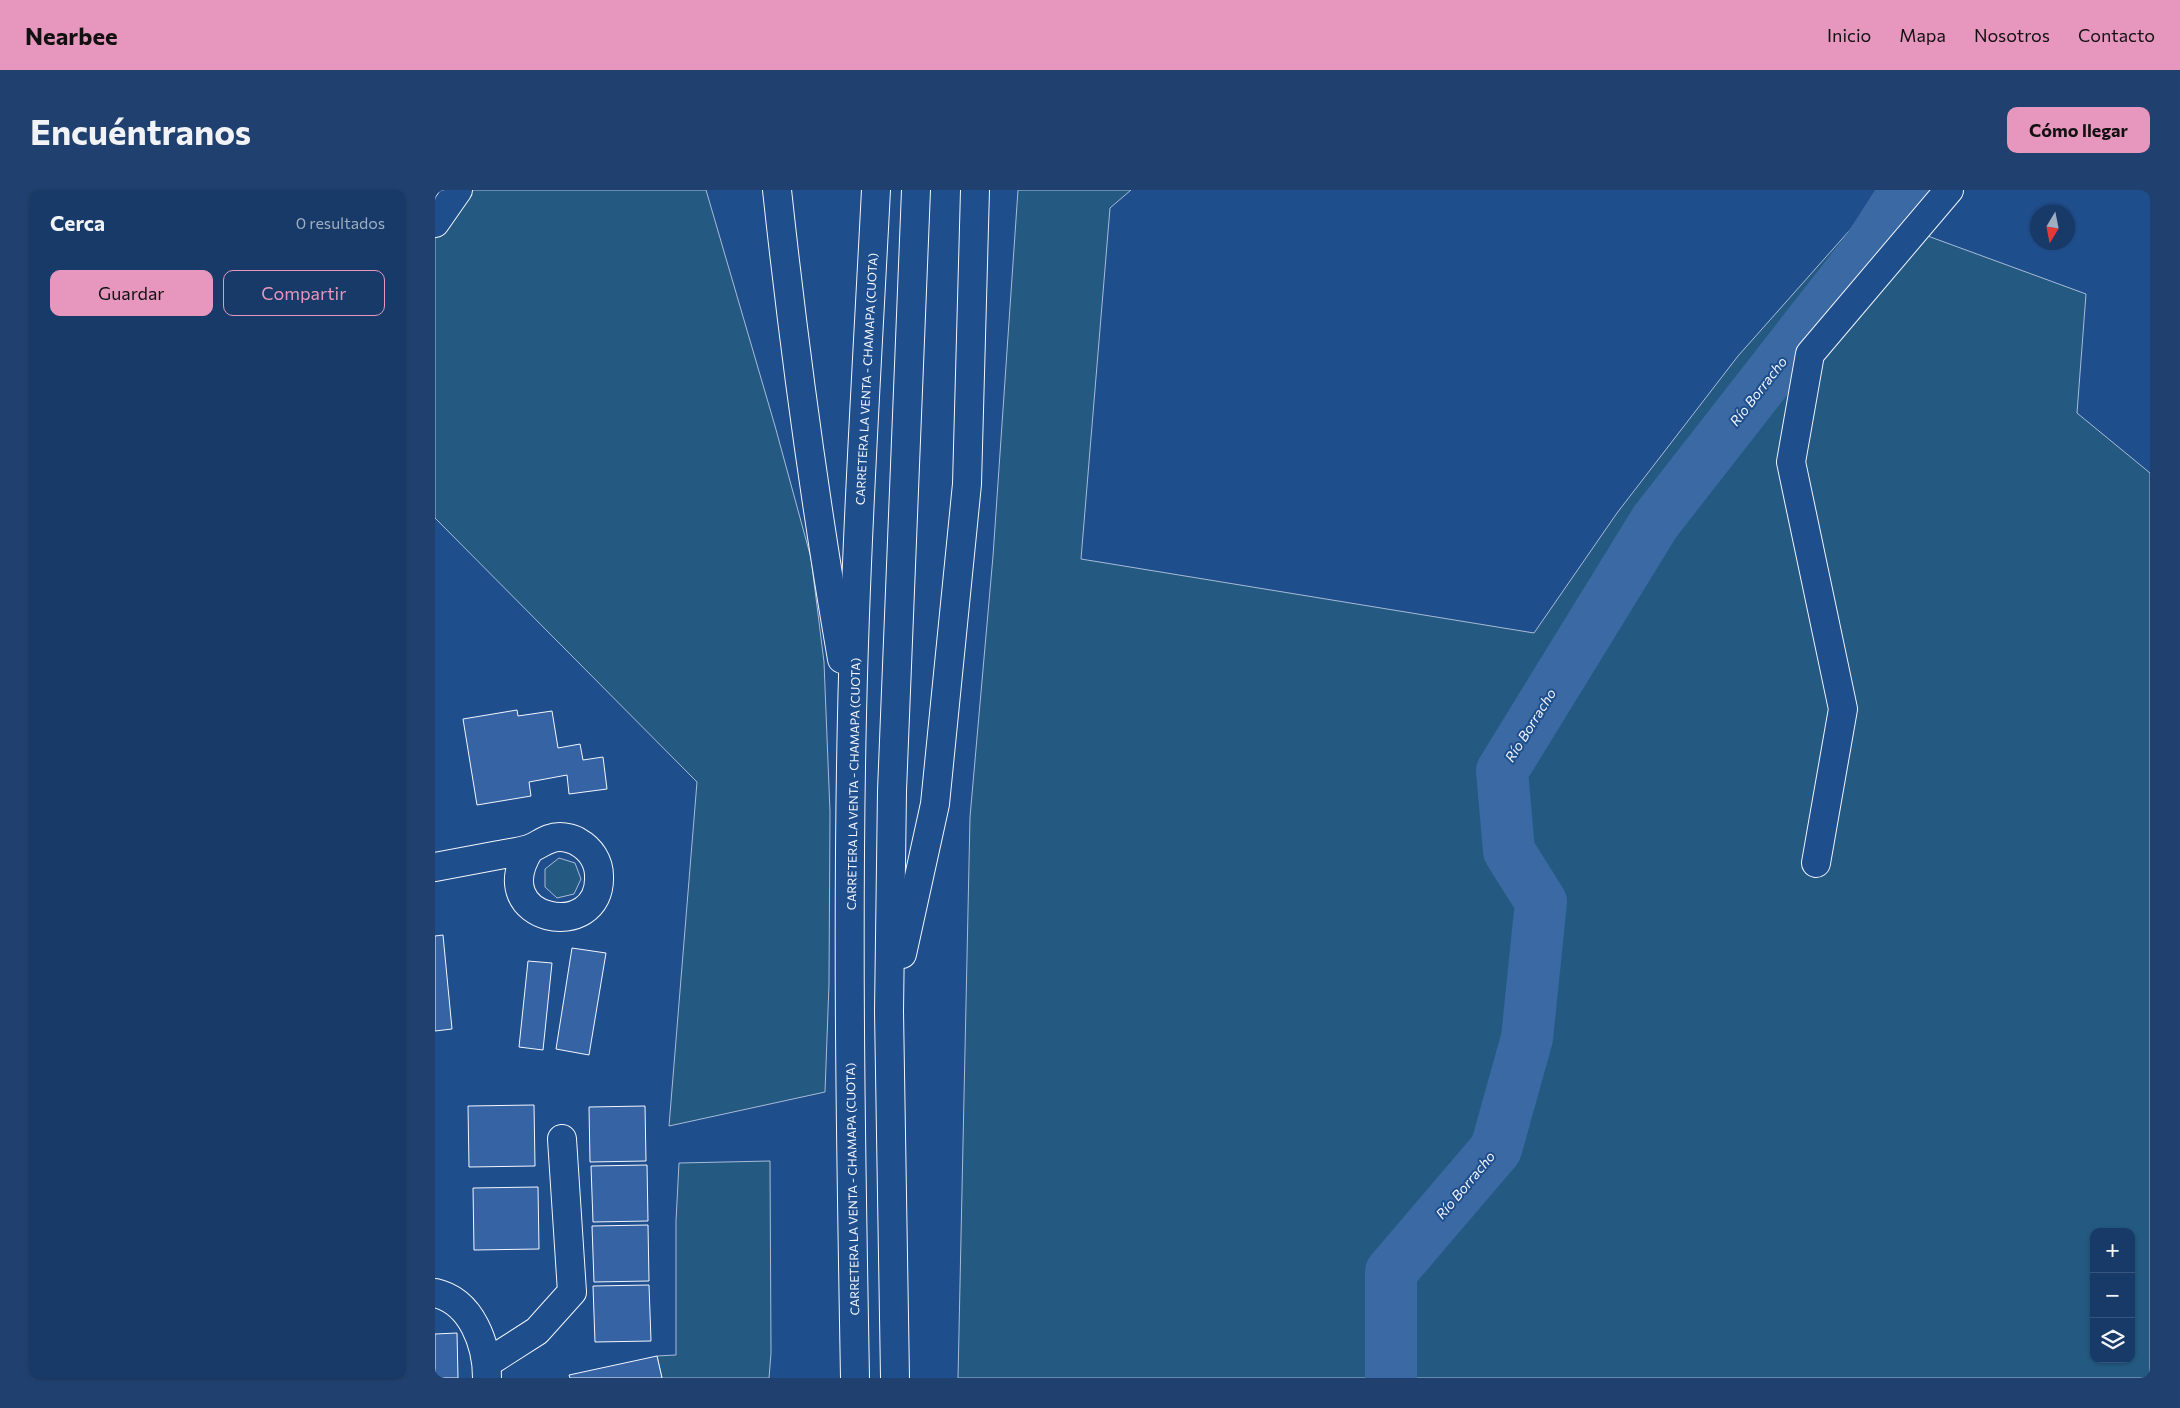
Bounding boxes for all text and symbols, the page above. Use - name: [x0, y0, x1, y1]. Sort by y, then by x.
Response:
- text: Nearbee: [25, 21, 118, 50]
- text: Inicio: [1827, 24, 1871, 46]
- text: Mapa: [1899, 24, 1946, 46]
- text: Nosotros: [1974, 24, 2050, 46]
- text: Contacto: [2078, 24, 2155, 46]
- button: Cómo llegar: [2007, 107, 2150, 153]
- text: Encuéntranos: [30, 109, 251, 152]
- north arrow: [2030, 205, 2075, 250]
- text: Cerca: [50, 210, 105, 235]
- text: 0 resultados: [296, 213, 385, 232]
- street label: CARRETERA LA VENTA - CHAMAPA (CUOTA): [852, 253, 880, 505]
- button: Guardar: [50, 270, 213, 316]
- button: Compartir: [223, 270, 385, 316]
- water label: Río Borracho: [1726, 353, 1790, 429]
- street label: CARRETERA LA VENTA - CHAMAPA (CUOTA): [844, 658, 862, 910]
- water label: Río Borracho: [1501, 685, 1559, 765]
- street label: CARRETERA LA VENTA - CHAMAPA (CUOTA): [843, 1063, 861, 1315]
- water label: Río Borracho: [1432, 1148, 1498, 1222]
- map controls: [2090, 1228, 2135, 1363]
- button: +: [2090, 1228, 2135, 1273]
- button: −: [2090, 1273, 2135, 1318]
- button: layers: [2090, 1318, 2135, 1363]

